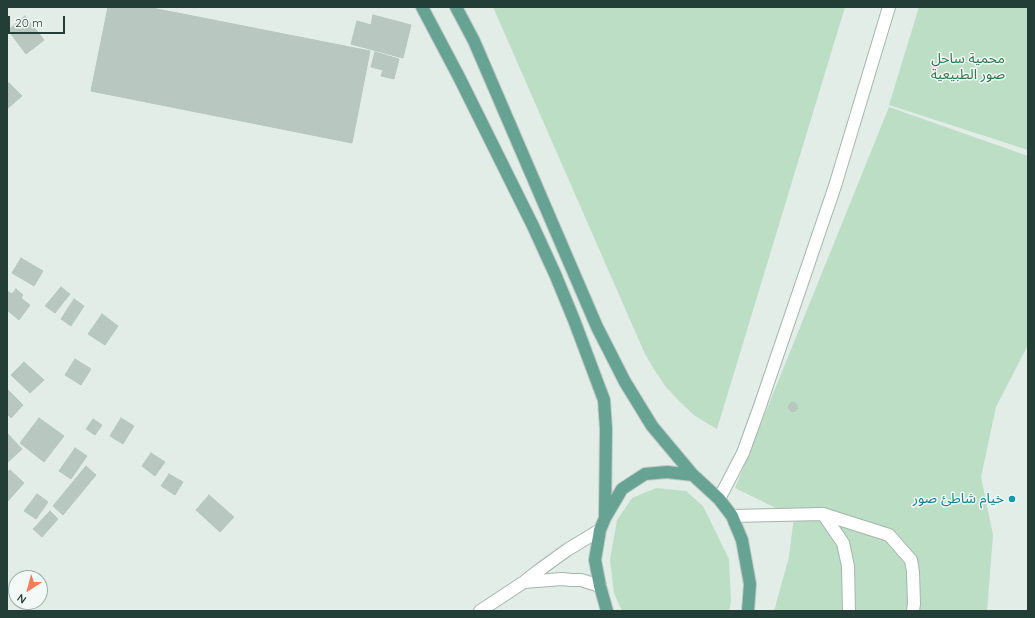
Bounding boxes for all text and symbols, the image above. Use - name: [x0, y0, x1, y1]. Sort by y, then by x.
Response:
- scale bar: [10, 8, 67, 34]
- text: 20 m: [15, 15, 43, 30]
- park label: محمية ساحل صور الطبيعية: [931, 51, 1005, 84]
- place label: خيام شاطئ صور: [913, 491, 1004, 507]
- marker: خيام شاطئ صور: [1007, 494, 1017, 504]
- north arrow: [8, 570, 48, 610]
- text: N: [14, 591, 29, 607]

